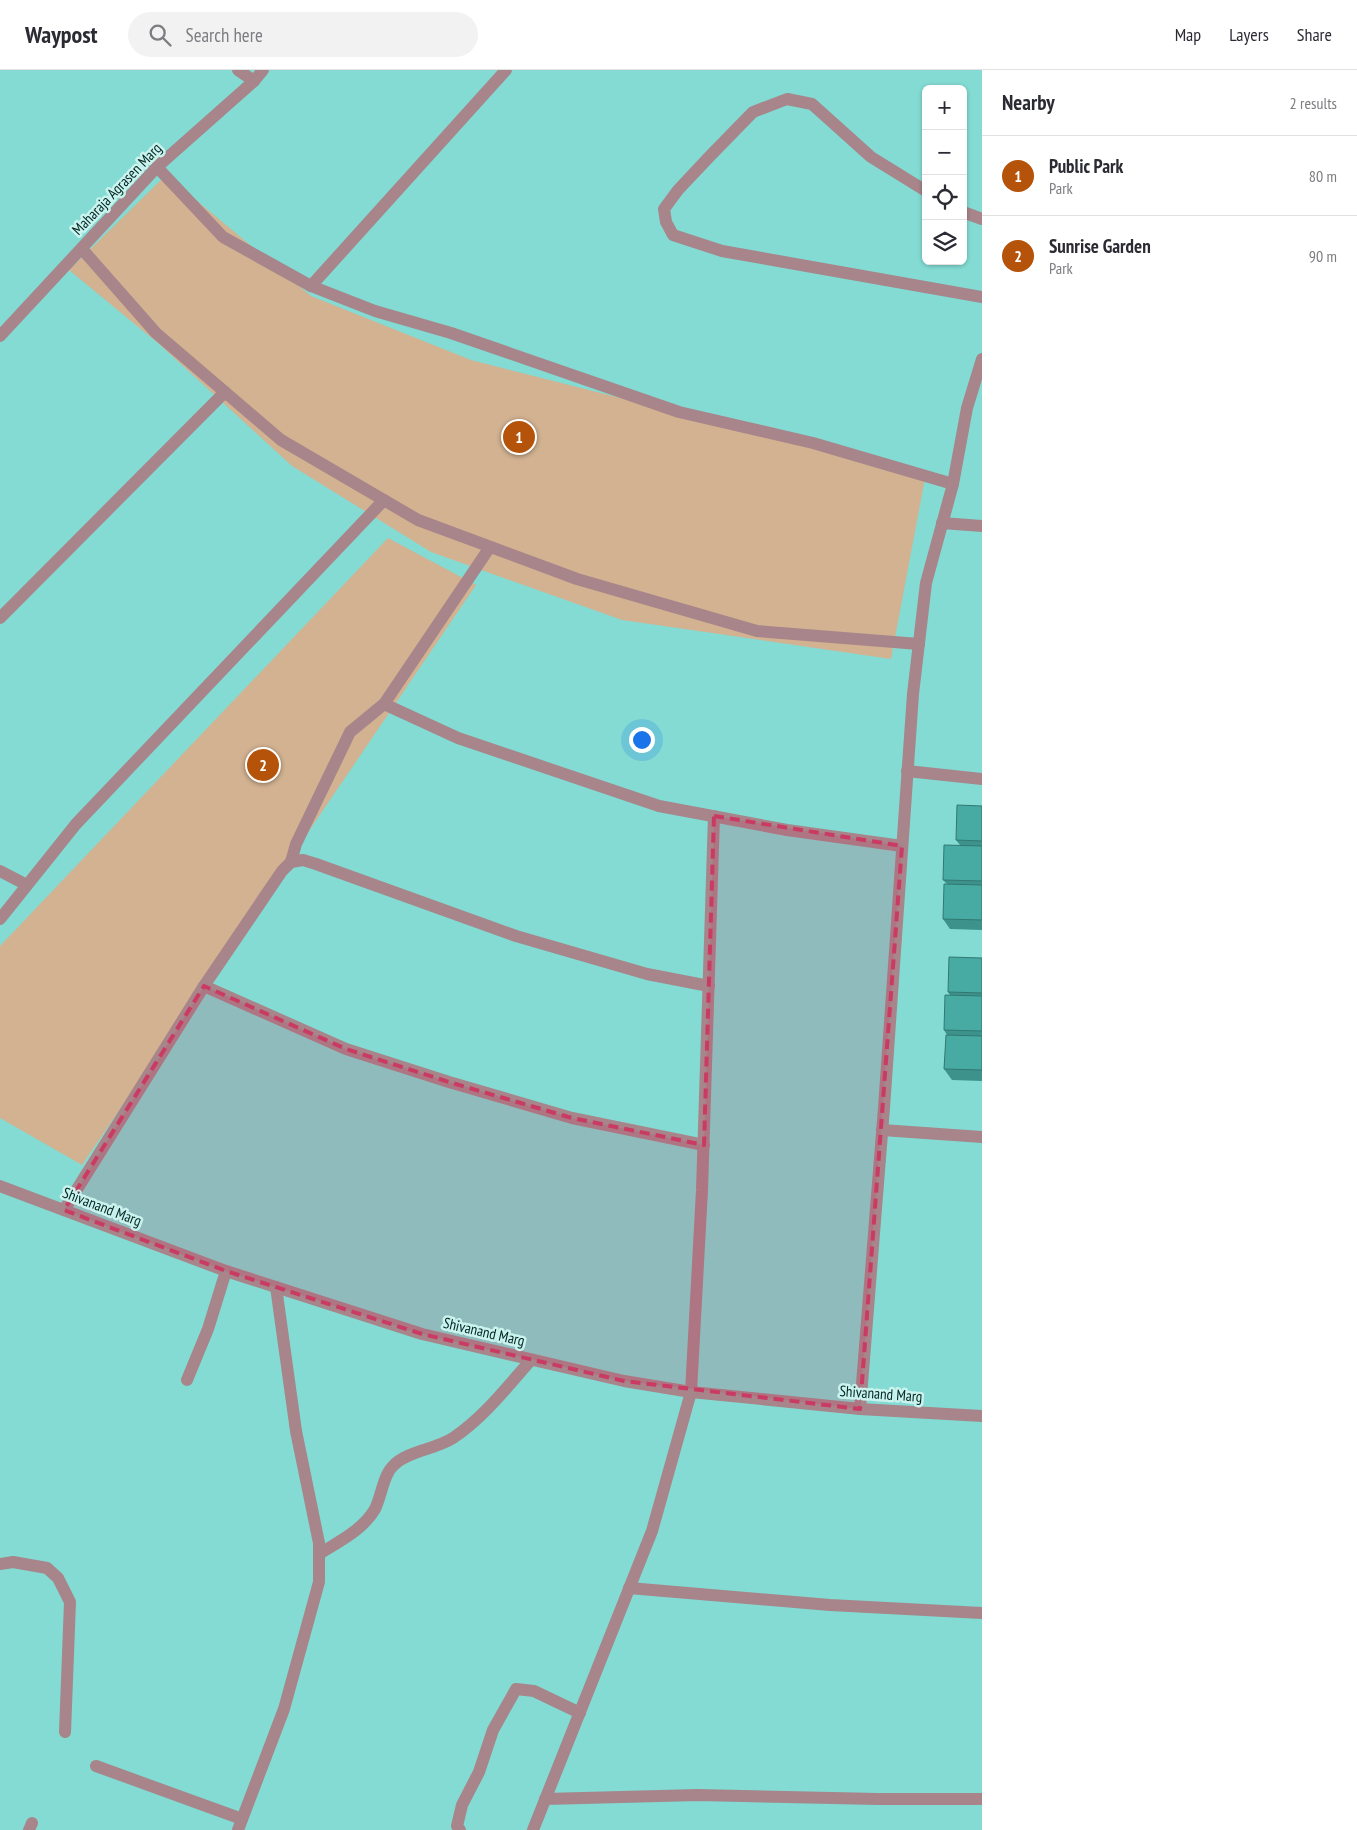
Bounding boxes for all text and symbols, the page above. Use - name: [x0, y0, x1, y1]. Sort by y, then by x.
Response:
- search box: [128, 12, 478, 57]
- text: Waypost: [25, 19, 98, 50]
- icon: search: [146, 21, 174, 49]
- text: Search here: [186, 23, 263, 47]
- text: Map: [1175, 23, 1201, 46]
- text: Layers: [1229, 23, 1269, 46]
- text: Share: [1297, 23, 1332, 46]
- map controls: [922, 85, 967, 265]
- button: +: [922, 85, 967, 130]
- text: Nearby: [1002, 89, 1055, 116]
- text: 2 results: [1290, 93, 1337, 113]
- button: −: [922, 130, 967, 175]
- street label: Maharaja Agrasen Marg: [68, 139, 165, 239]
- text: Public Park: [1049, 154, 1123, 178]
- text: 1: [1014, 166, 1022, 186]
- text: 80 m: [1309, 166, 1337, 186]
- button: locate: [922, 175, 967, 220]
- text: Park: [1049, 178, 1073, 198]
- button: layers: [922, 220, 967, 265]
- text: Sunrise Garden: [1049, 234, 1151, 258]
- text: 2: [1014, 246, 1022, 266]
- text: 90 m: [1309, 246, 1337, 266]
- text: Park: [1049, 258, 1073, 278]
- pin: 1: [503, 418, 535, 456]
- your location: [629, 727, 655, 753]
- pin: 2: [247, 746, 279, 784]
- street label: Shivanand Marg: [60, 1183, 144, 1230]
- street label: Shivanand Marg: [441, 1313, 527, 1350]
- street label: Shivanand Marg: [839, 1381, 923, 1406]

